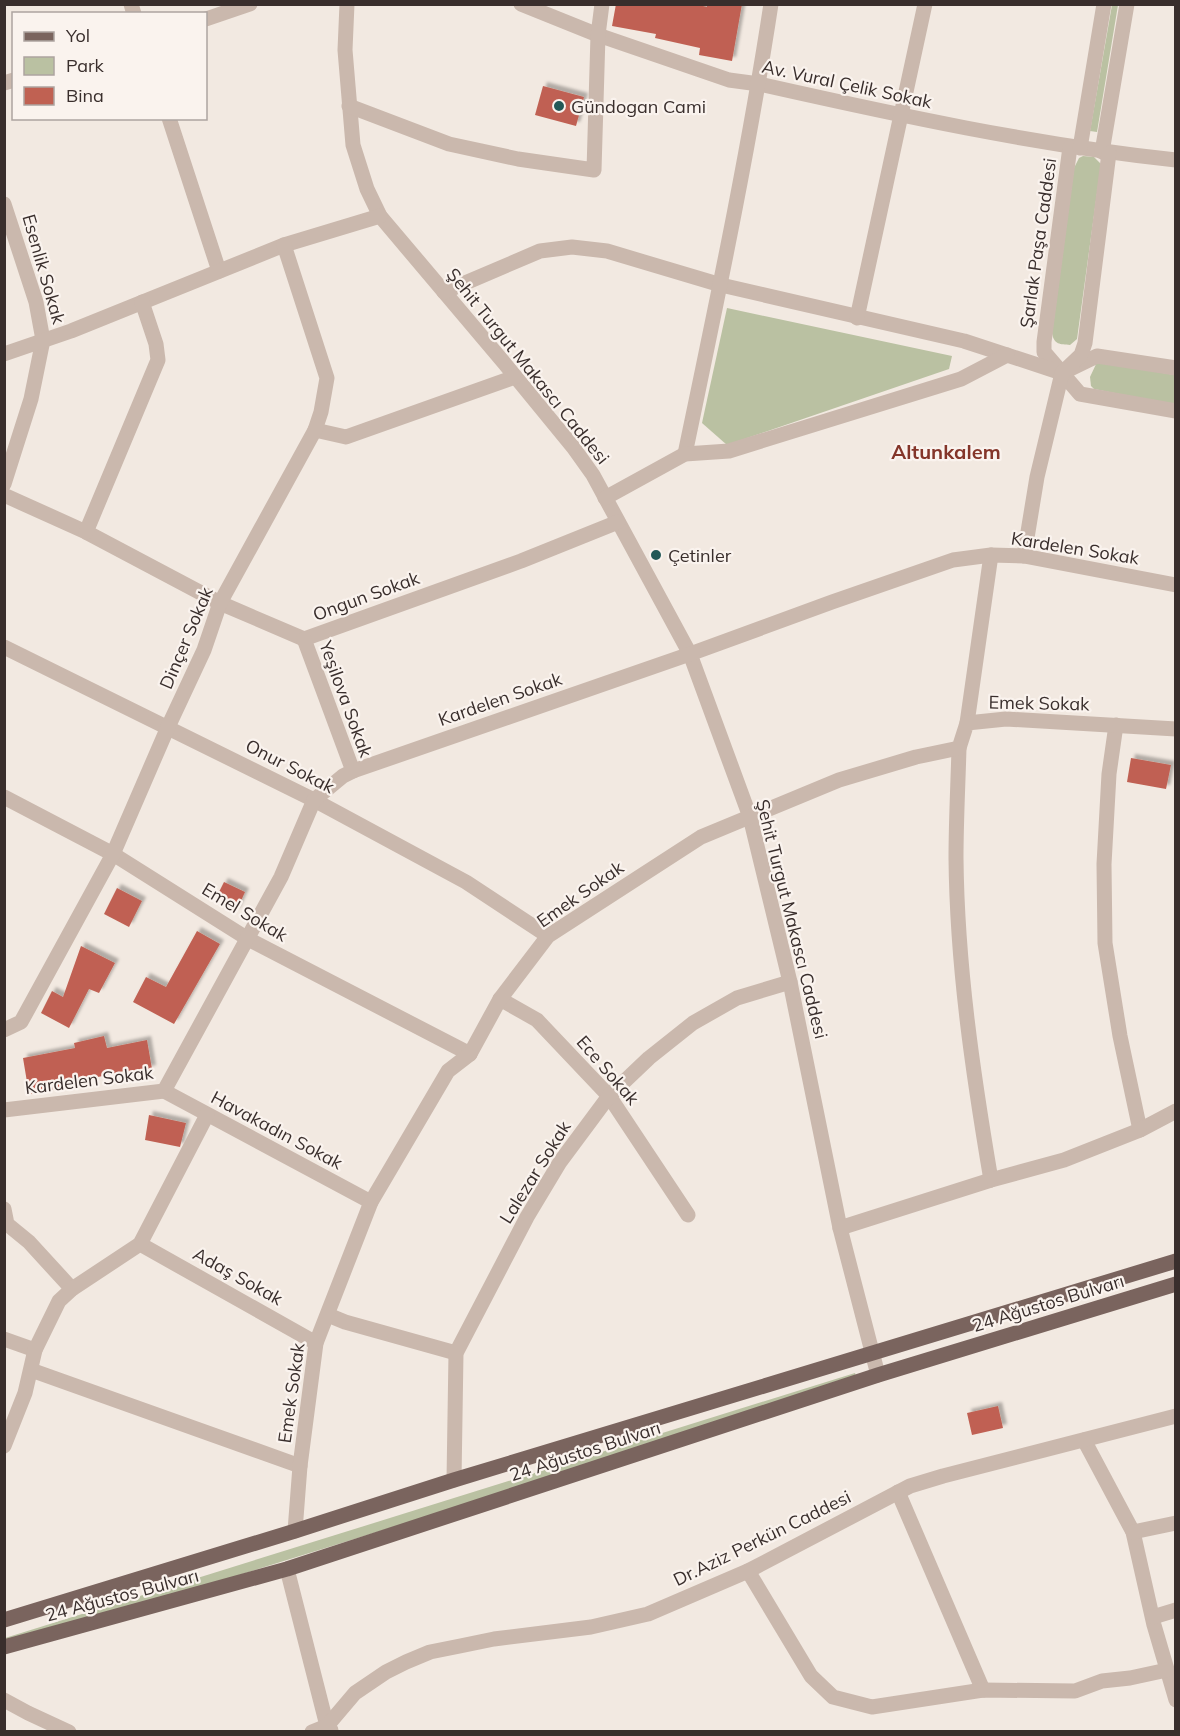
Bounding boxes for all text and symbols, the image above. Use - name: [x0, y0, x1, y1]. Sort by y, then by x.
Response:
- legend: [12, 12, 207, 120]
- text: Yol: [65, 24, 90, 47]
- text: Park: [66, 54, 105, 77]
- street label: Av. Vural Çelik Sokak: [760, 55, 935, 113]
- text: Bina: [66, 84, 104, 107]
- place label: Gündogan Cami: [571, 95, 706, 118]
- marker: Gündogan Cami: [552, 99, 566, 113]
- street label: Şarlak Paşa Caddesi: [1015, 156, 1061, 330]
- street label: Esenlik Sokak: [17, 212, 71, 327]
- street label: Şehit Turgut Makascı Caddesi: [442, 263, 614, 469]
- district label: Altunkalem: [891, 439, 1001, 464]
- street label: Kardelen Sokak: [1009, 527, 1141, 570]
- place label: Çetinler: [668, 544, 732, 567]
- marker: Çetinler: [649, 548, 663, 562]
- street label: Ongun Sokak: [310, 566, 423, 626]
- street label: Dinçer Sokak: [154, 583, 218, 693]
- street label: Yeşilova Sokak: [314, 637, 378, 761]
- street label: Kardelen Sokak: [435, 667, 566, 731]
- street label: Emek Sokak: [988, 691, 1090, 715]
- street label: Onur Sokak: [242, 734, 339, 799]
- street label: Şehit Turgut Makascı Caddesi: [751, 797, 833, 1041]
- street label: Emek Sokak: [532, 855, 629, 932]
- street label: Emel Sokak: [198, 877, 293, 947]
- street label: Ece Sokak: [572, 1031, 645, 1110]
- street label: Kardelen Sokak: [23, 1061, 155, 1099]
- street label: Havakadın Sokak: [207, 1086, 347, 1175]
- street label: Lalezar Sokak: [494, 1116, 576, 1228]
- street label: Adaş Sokak: [189, 1242, 288, 1310]
- street label: 24 Ağustos Bulvarı: [969, 1269, 1127, 1337]
- street label: Emek Sokak: [273, 1341, 310, 1445]
- street label: 24 Ağustos Bulvarı: [507, 1416, 663, 1486]
- street label: Dr.Aziz Perkün Caddesi: [669, 1485, 855, 1591]
- street label: 24 Ağustos Bulvarı: [43, 1564, 201, 1626]

